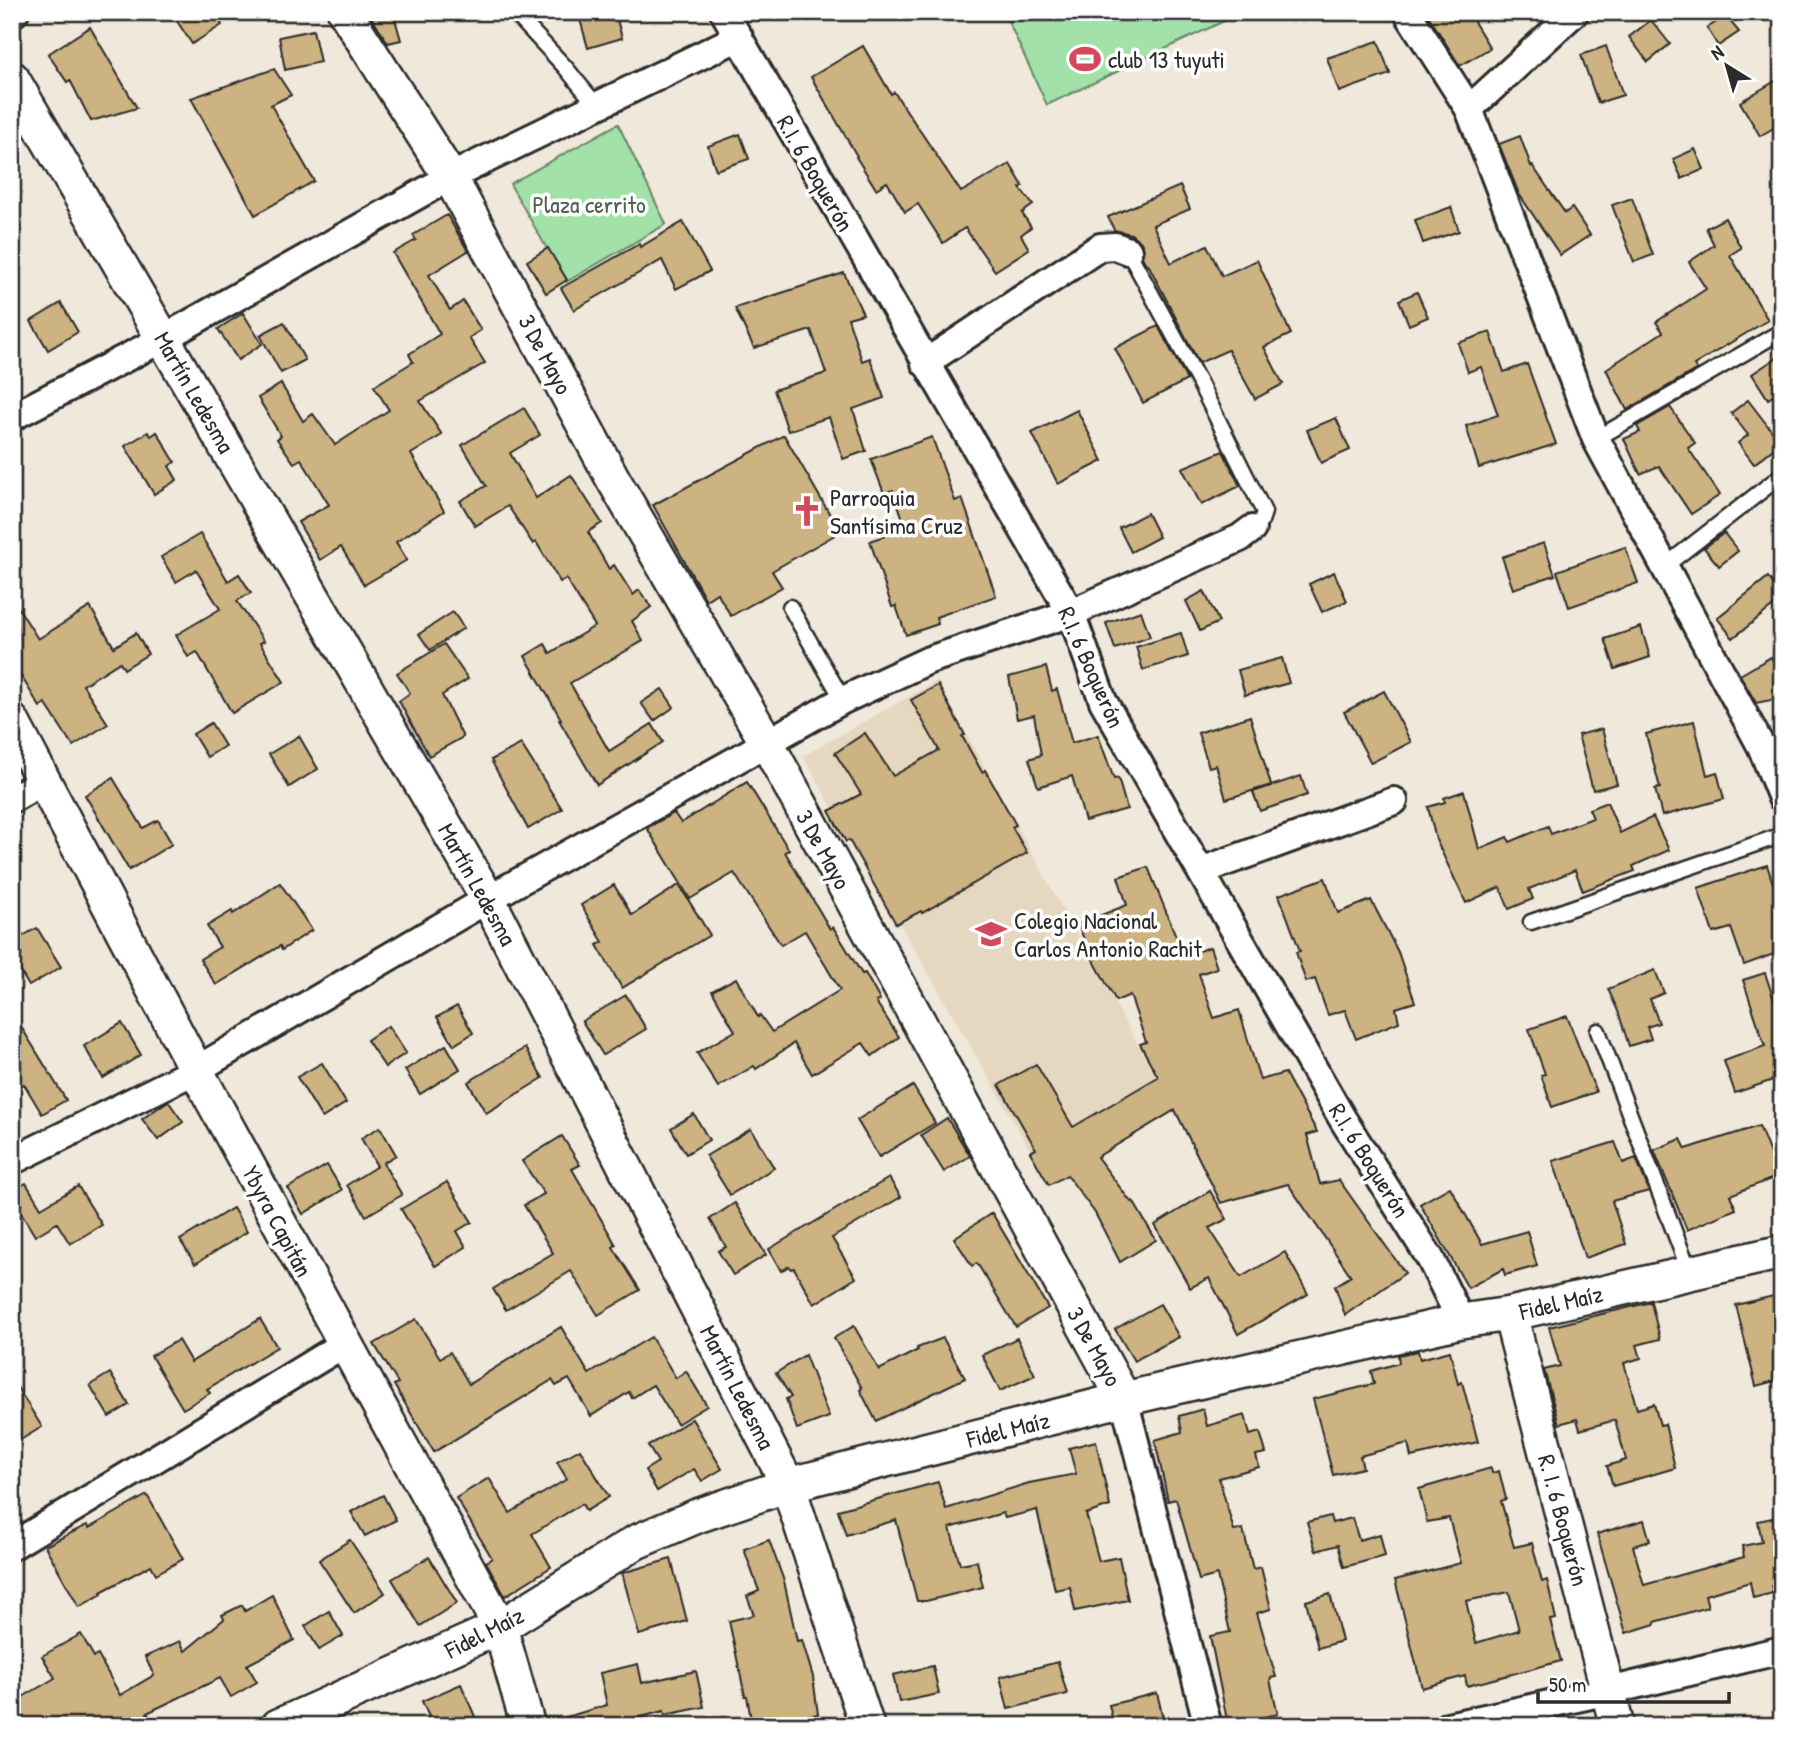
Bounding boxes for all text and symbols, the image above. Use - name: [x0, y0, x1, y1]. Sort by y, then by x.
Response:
- north arrow: [1692, 32, 1762, 102]
- text: N: [1705, 39, 1729, 66]
- sports icon: club 13 tuyuti: [1068, 42, 1102, 76]
- place label: club 13 tuyuti: [1108, 43, 1225, 75]
- street label: R.I. 6 Boquerón: [770, 109, 862, 237]
- park label: Plaza cerrito: [532, 188, 646, 220]
- street label: 3 De Mayo: [512, 308, 581, 400]
- street label: Martín Ledesma: [147, 325, 243, 459]
- place label: Parroquia Santísima Cruz: [830, 481, 963, 541]
- church icon: Parroquia Santísima Cruz: [790, 494, 824, 528]
- street label: R.I. 6 Boquerón: [1051, 601, 1133, 733]
- street label: 3 De Mayo: [789, 804, 859, 895]
- street label: Martín Ledesma: [431, 817, 525, 951]
- place label: Colegio Nacional Carlos Antonio Rachit: [1014, 904, 1203, 964]
- school or university icon: Colegio Nacional Carlos Antonio Rachit: [974, 917, 1008, 951]
- street label: R.I. 6 Boquerón: [1322, 1097, 1418, 1223]
- street label: Ybyra Capitán: [235, 1160, 321, 1282]
- street label: Fidel Maíz: [1515, 1277, 1606, 1327]
- street label: 3 De Mayo: [1060, 1301, 1130, 1392]
- street label: Martín Ledesma: [693, 1319, 783, 1455]
- street label: Fidel Maíz: [962, 1403, 1053, 1455]
- street label: R. I. 6 Boquerón: [1531, 1451, 1597, 1589]
- street label: Fidel Maíz: [438, 1599, 529, 1666]
- scale bar: [1538, 1661, 1729, 1705]
- text: 50 m: [1549, 1670, 1586, 1699]

